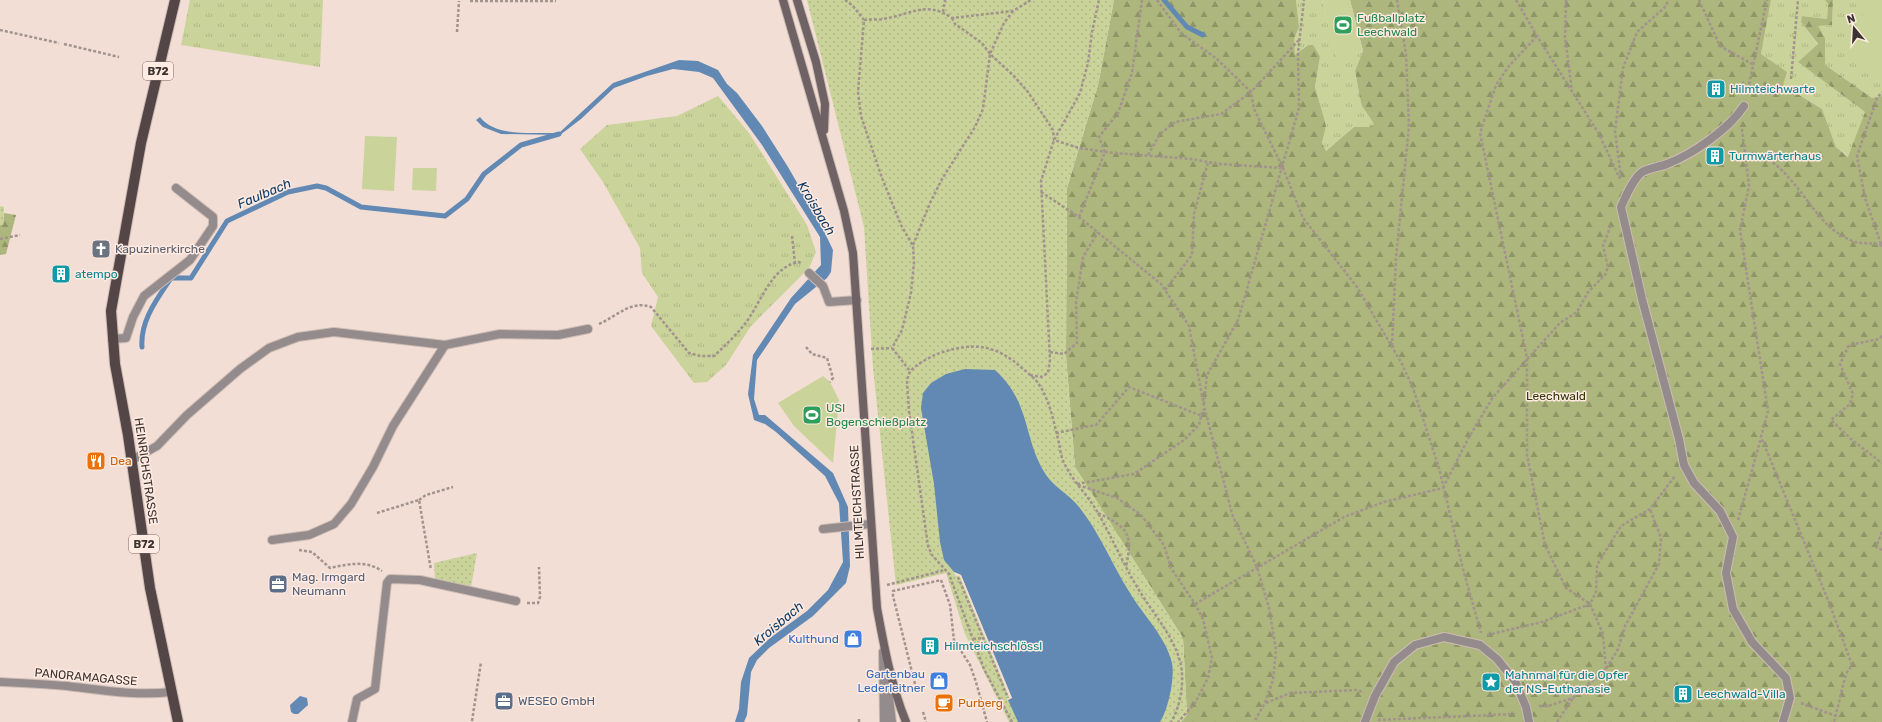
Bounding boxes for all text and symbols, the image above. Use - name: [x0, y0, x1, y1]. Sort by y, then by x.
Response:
- north arrow: [1834, 8, 1874, 48]
- place label: Fußballplatz Leechwald: [1357, 11, 1425, 39]
- text: N: [1845, 12, 1857, 26]
- sports icon: Fußballplatz Leechwald: [1332, 14, 1354, 36]
- road number: B72: [143, 62, 173, 80]
- building icon: Hilmteichwarte: [1705, 78, 1727, 100]
- place label: Hilmteichwarte: [1730, 82, 1815, 96]
- building icon: Turmwärterhaus: [1704, 145, 1726, 167]
- place label: Turmwärterhaus: [1729, 149, 1821, 163]
- water label: Faulbach: [235, 175, 293, 211]
- water label: Kroisbach: [795, 179, 839, 238]
- church icon: Kapuzinerkirche: [90, 238, 112, 260]
- place label: Kapuzinerkirche: [115, 242, 205, 256]
- building icon: atempo: [50, 263, 72, 285]
- place label: atempo: [75, 267, 118, 281]
- park label: Leechwald: [1526, 389, 1586, 403]
- place label: USI Bogenschießplatz: [826, 401, 926, 429]
- sports icon: USI Bogenschießplatz: [801, 404, 823, 426]
- street label: HEINRICHSTRASSE: [132, 417, 160, 525]
- street label: HILMTEICHSTRASSE: [847, 444, 867, 560]
- restaurant icon: Dea: [85, 450, 107, 472]
- place label: Dea: [110, 454, 132, 468]
- road number: B72: [129, 535, 159, 553]
- place label: Mag. Irmgard Neumann: [292, 570, 365, 598]
- office icon: Mag. Irmgard Neumann: [267, 573, 289, 595]
- water label: Kroisbach: [750, 598, 806, 648]
- shop icon: Kulthund: [842, 628, 864, 650]
- place label: Kulthund: [788, 632, 839, 646]
- building icon: Hilmteichschlössl: [919, 635, 941, 657]
- place label: Hilmteichschlössl: [944, 639, 1042, 653]
- street label: PANORAMAGASSE: [34, 666, 138, 688]
- place label: Gartenbau Lederleitner: [857, 667, 925, 695]
- place label: Mahnmal für die Opfer der NS-Euthanasie: [1505, 668, 1629, 696]
- shop icon: Gartenbau Lederleitner: [928, 670, 950, 692]
- place icon: Mahnmal für die Opfer der NS-Euthanasie: [1480, 671, 1502, 693]
- building icon: Leechwald-Villa: [1672, 683, 1694, 705]
- place label: Leechwald-Villa: [1697, 687, 1786, 701]
- office icon: WESEO GmbH: [493, 690, 515, 712]
- cafe icon: Purberg: [933, 692, 955, 714]
- place label: WESEO GmbH: [518, 694, 595, 708]
- place label: Purberg: [958, 696, 1003, 710]

